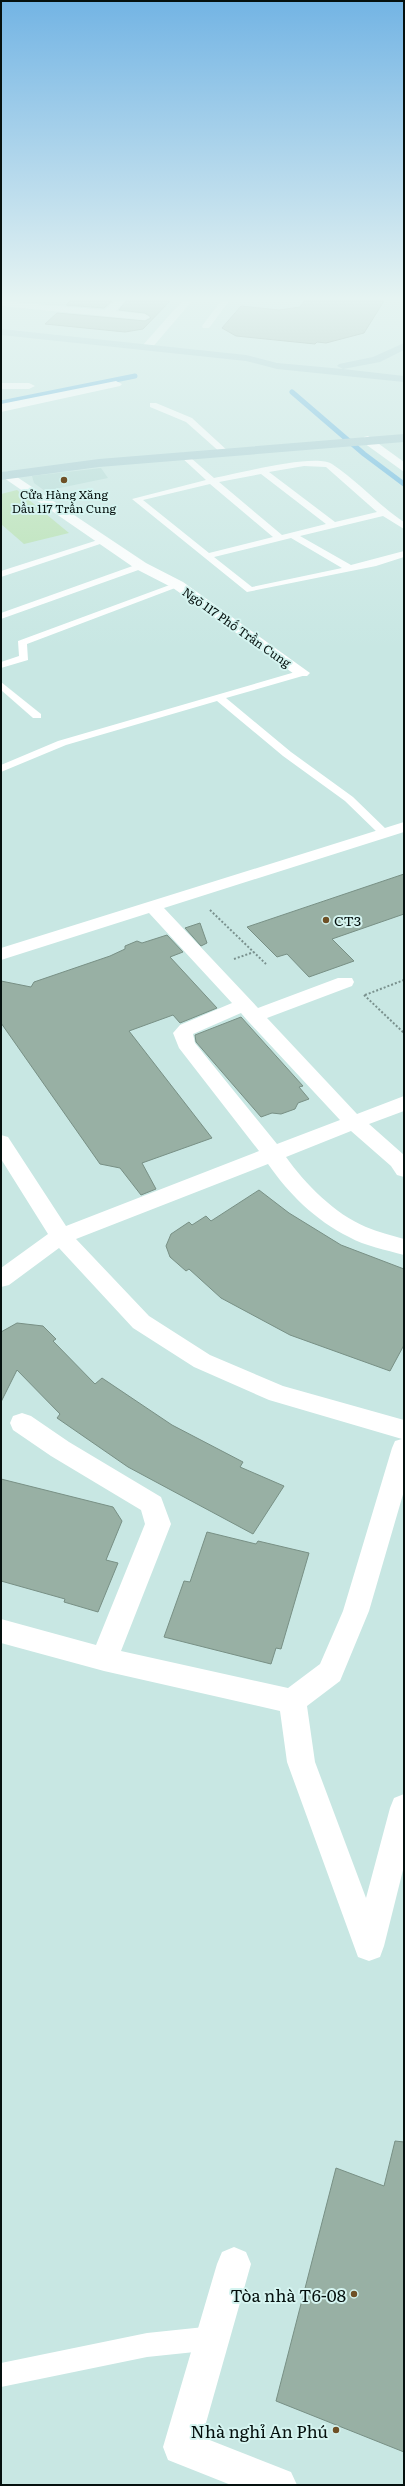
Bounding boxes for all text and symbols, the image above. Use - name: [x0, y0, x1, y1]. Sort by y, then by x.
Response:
- marker: Cửa Hàng Xăng Dầu 117 Trần Cung: [59, 475, 69, 485]
- place label: Cửa Hàng Xăng Dầu 117 Trần Cung: [12, 485, 117, 517]
- street label: Ngõ 117 Phố Trần Cung: [179, 583, 295, 672]
- place label: CT3: [334, 910, 361, 930]
- marker: CT3: [321, 915, 331, 925]
- place label: Tòa nhà T6-08: [230, 2282, 346, 2307]
- marker: Tòa nhà T6-08: [349, 2289, 359, 2299]
- place label: Nhà nghỉ An Phú: [191, 2418, 328, 2443]
- marker: Nhà nghỉ An Phú: [331, 2425, 341, 2435]

